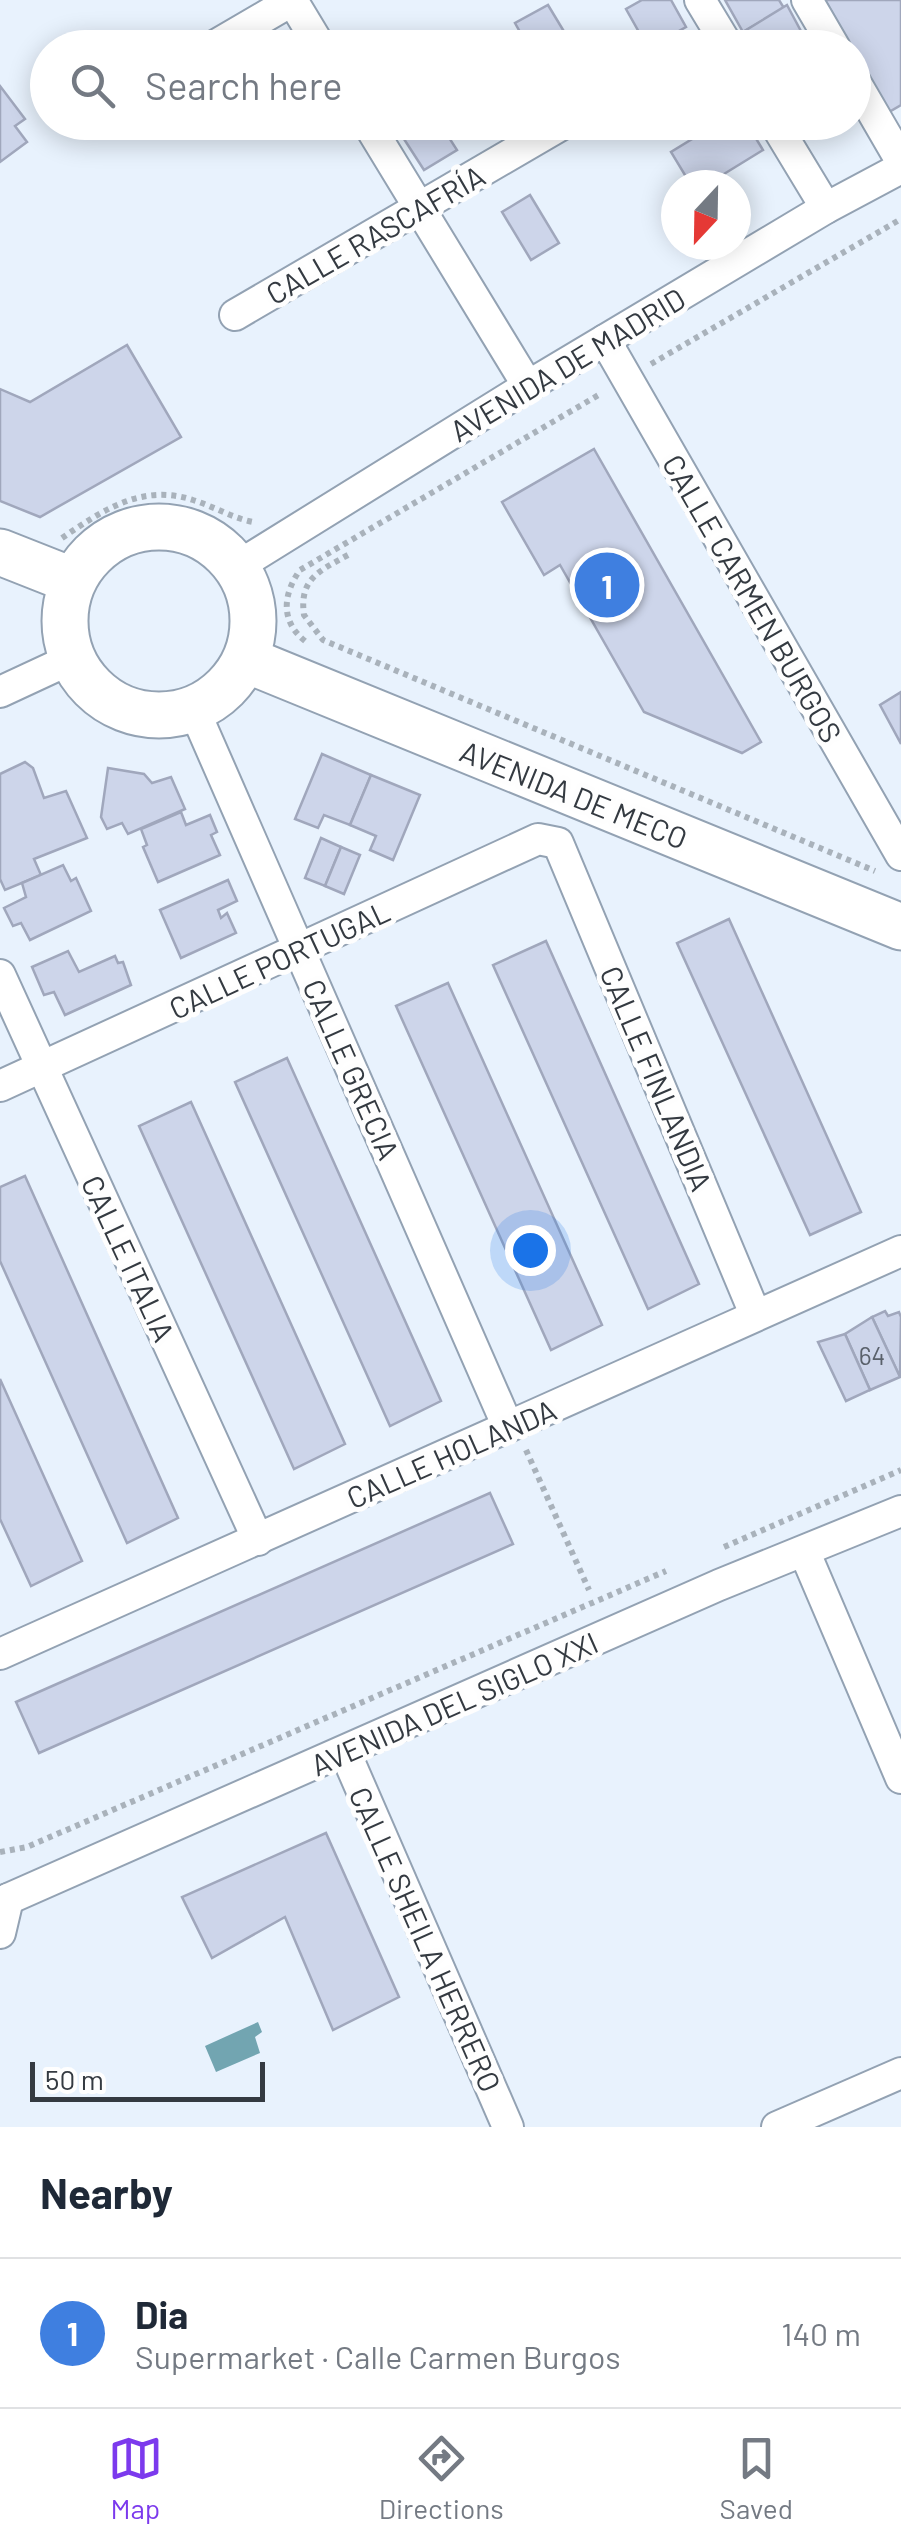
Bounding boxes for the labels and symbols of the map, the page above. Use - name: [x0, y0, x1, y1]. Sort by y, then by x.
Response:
- street label: CALLE RASCAFRÍA: [259, 157, 491, 311]
- north arrow: [661, 170, 751, 260]
- street label: AVENIDA DE MADRID: [443, 280, 691, 448]
- street label: CALLE CARMEN BURGOS: [656, 448, 850, 748]
- pin: 1: [574, 548, 640, 622]
- street label: AVENIDA DE MECO: [455, 732, 693, 856]
- street label: CALLE PORTUGAL: [163, 892, 395, 1026]
- street label: CALLE FINLANDIA: [593, 960, 721, 1196]
- street label: CALLE GRECIA: [296, 973, 408, 1165]
- street label: CALLE ITALIA: [75, 1169, 183, 1347]
- your location: [505, 1225, 556, 1276]
- house number: 64: [859, 1340, 885, 1370]
- street label: CALLE HOLANDA: [341, 1391, 561, 1515]
- street label: AVENIDA DEL SIGLO XXI: [305, 1623, 603, 1783]
- street label: CALLE SHEILA HERRERO: [342, 1781, 510, 2097]
- scale bar: [30, 2057, 265, 2102]

